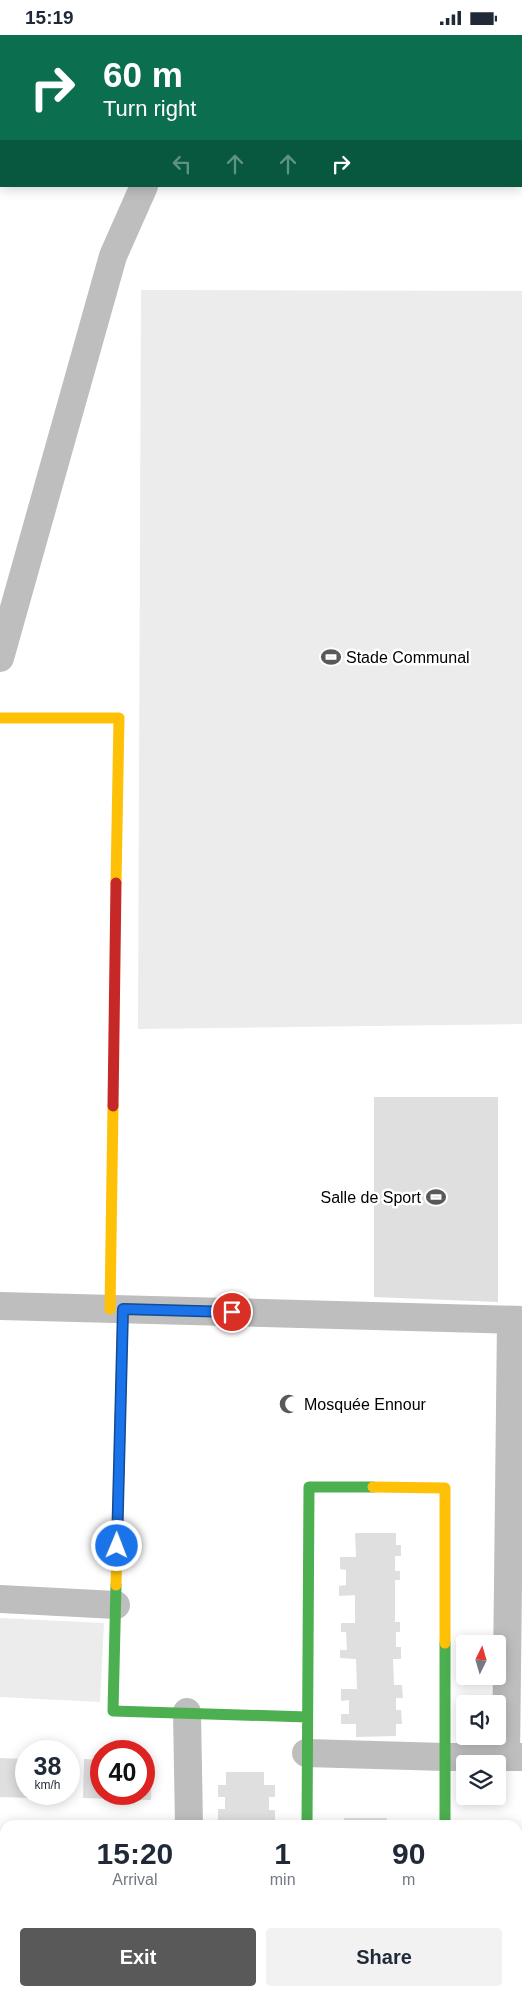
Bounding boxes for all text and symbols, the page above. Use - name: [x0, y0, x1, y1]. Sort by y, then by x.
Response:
- text: 15:19: [25, 7, 74, 28]
- icon: right: [20, 55, 85, 120]
- text: 60 m: [103, 55, 183, 94]
- text: Turn right: [103, 96, 196, 121]
- icon: left: [168, 150, 196, 178]
- icon: ahead: [221, 150, 249, 178]
- icon: ahead: [274, 150, 302, 178]
- icon: right: [327, 150, 355, 178]
- sports icon: Stade Communal: [320, 646, 342, 668]
- place label: Stade Communal: [346, 649, 470, 666]
- sports icon: Salle de Sport: [425, 1186, 447, 1208]
- place label: Salle de Sport: [320, 1189, 422, 1206]
- pin: [211, 1291, 253, 1333]
- icon: arrive: [218, 1298, 246, 1326]
- mosque icon: Mosquée Ennour: [278, 1393, 300, 1415]
- place label: Mosquée Ennour: [304, 1396, 427, 1413]
- position arrow: [90, 1519, 142, 1571]
- north arrow: [456, 1635, 506, 1685]
- map controls: [456, 1635, 506, 1805]
- button: sound: [456, 1695, 506, 1745]
- speed limit sign: 40: [90, 1740, 155, 1805]
- text: 38: [34, 1752, 61, 1780]
- button: layers: [456, 1755, 506, 1805]
- text: km/h: [34, 1778, 61, 1792]
- text: 15:20: [97, 1837, 173, 1870]
- text: 1: [274, 1837, 291, 1870]
- text: 90: [392, 1837, 425, 1870]
- text: Arrival: [112, 1871, 158, 1888]
- text: min: [270, 1871, 296, 1888]
- text: m: [402, 1871, 415, 1888]
- button: Exit: [20, 1928, 256, 1986]
- button: Share: [266, 1928, 502, 1986]

